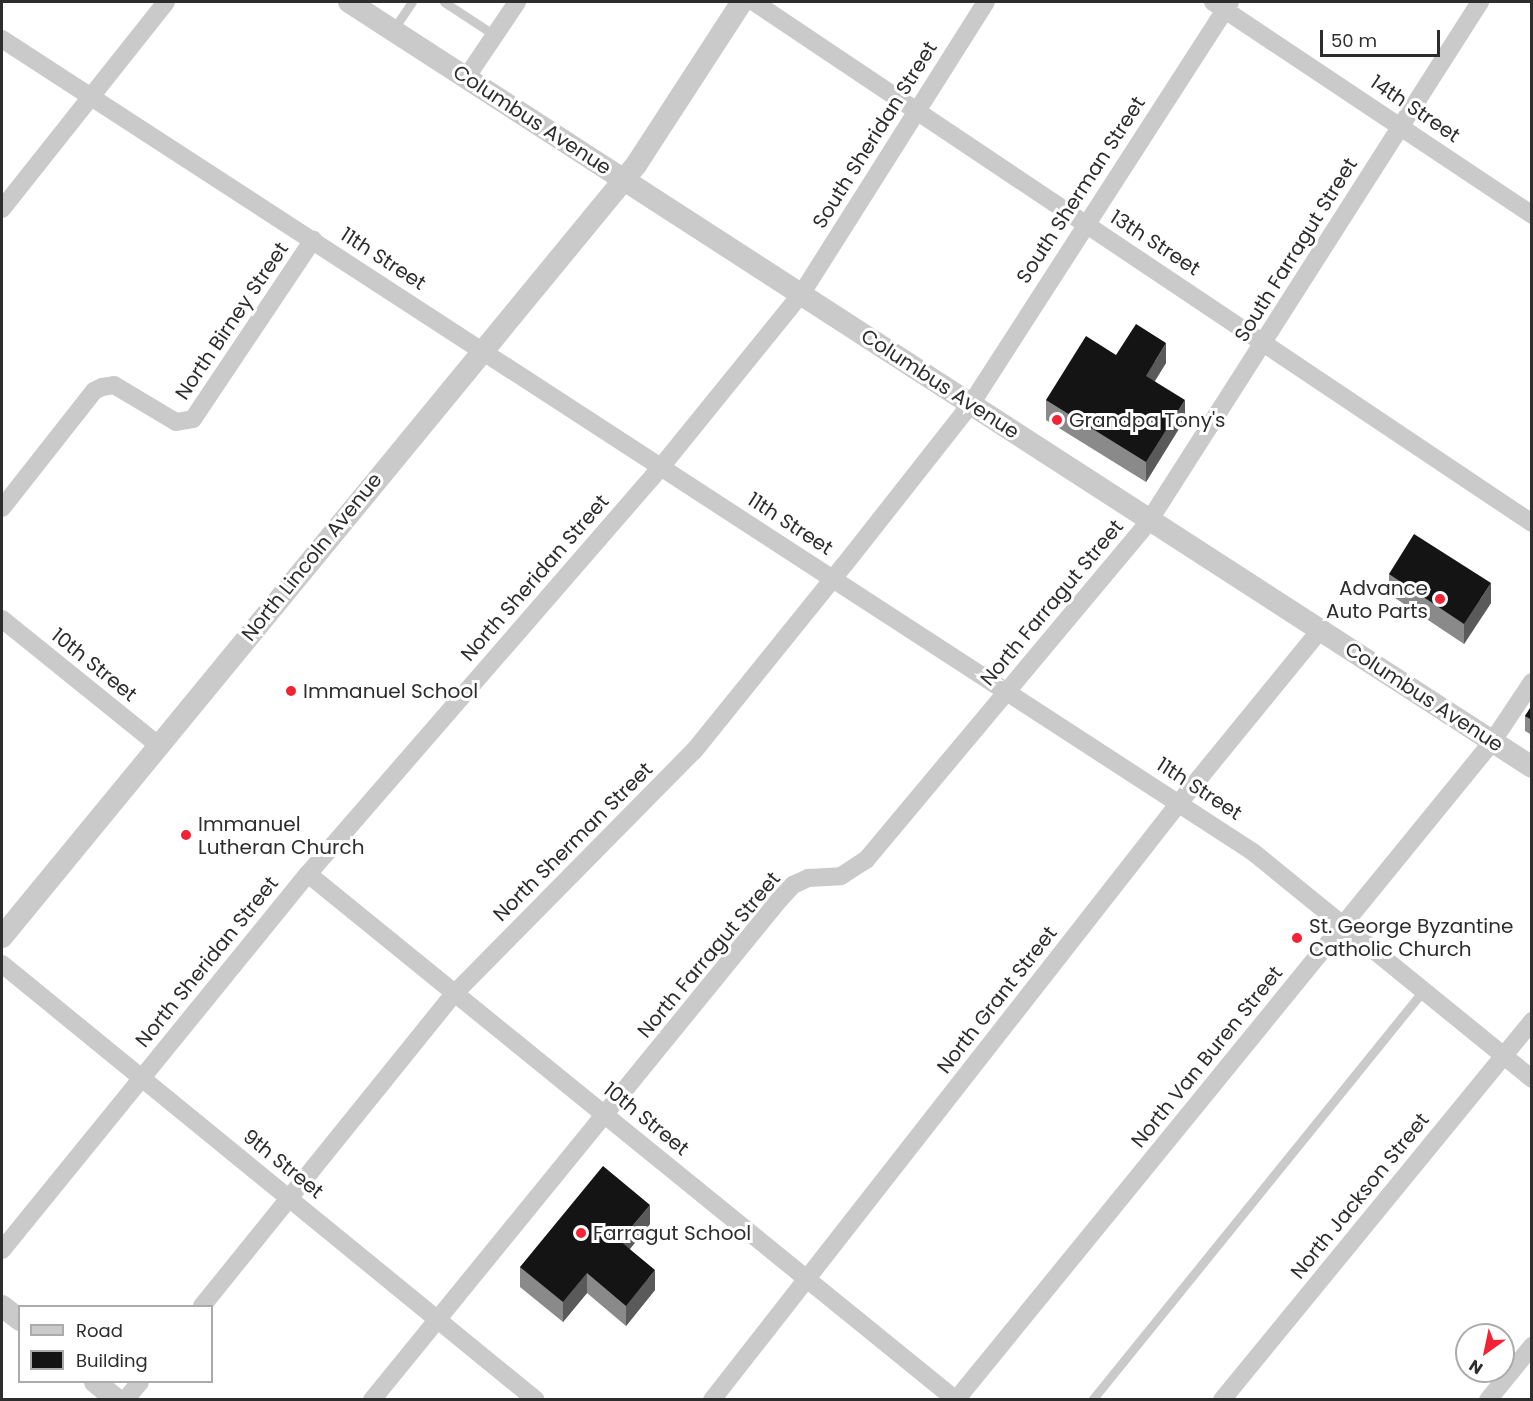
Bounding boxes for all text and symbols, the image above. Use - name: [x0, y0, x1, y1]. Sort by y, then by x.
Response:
- scale bar: [1323, 18, 1443, 56]
- text: 50 m: [1331, 28, 1377, 53]
- street label: South Sheridan Street: [808, 37, 942, 233]
- street label: Columbus Avenue: [448, 60, 616, 180]
- street label: 14th Street: [1366, 70, 1464, 148]
- street label: South Sherman Street: [1012, 92, 1150, 288]
- street label: South Farragut Street: [1230, 154, 1362, 346]
- street label: 13th Street: [1106, 205, 1204, 281]
- street label: 11th Street: [336, 223, 430, 295]
- street label: North Birney Street: [170, 238, 294, 404]
- street label: Columbus Avenue: [856, 324, 1024, 444]
- place label: Grandpa Tony's: [1069, 408, 1226, 432]
- marker: Grandpa Tony's: [1050, 413, 1064, 427]
- street label: North Lincoln Avenue: [237, 468, 387, 646]
- street label: 11th Street: [743, 488, 837, 560]
- street label: North Sheridan Street: [456, 490, 614, 666]
- street label: North Farragut Street: [976, 515, 1128, 691]
- place label: Advance Auto Parts: [1326, 576, 1428, 623]
- marker: Advance Auto Parts: [1433, 592, 1447, 606]
- street label: 10th Street: [46, 623, 142, 707]
- street label: Columbus Avenue: [1340, 637, 1508, 757]
- place label: Immanuel School: [303, 679, 478, 703]
- marker: Immanuel School: [284, 684, 298, 698]
- street label: 11th Street: [1152, 753, 1246, 825]
- street label: North Sherman Street: [489, 758, 657, 926]
- place label: Immanuel Lutheran Church: [198, 812, 364, 859]
- marker: Immanuel Lutheran Church: [179, 828, 193, 842]
- street label: North Farragut Street: [633, 867, 785, 1043]
- street label: North Sheridan Street: [131, 872, 283, 1052]
- place label: St. George Byzantine Catholic Church: [1309, 915, 1513, 962]
- street label: North Grant Street: [932, 922, 1062, 1078]
- marker: St. George Byzantine Catholic Church: [1290, 931, 1304, 945]
- street label: North Van Buren Street: [1126, 961, 1288, 1153]
- street label: 10th Street: [598, 1077, 694, 1161]
- street label: North Jackson Street: [1286, 1108, 1434, 1284]
- street label: 9th Street: [238, 1124, 328, 1204]
- place label: Farragut School: [593, 1221, 751, 1245]
- marker: Farragut School: [574, 1226, 588, 1240]
- legend: [18, 1305, 213, 1383]
- text: Road: [76, 1318, 123, 1343]
- north arrow: [1455, 1323, 1515, 1383]
- text: Building: [76, 1348, 148, 1373]
- text: N: [1465, 1354, 1487, 1380]

